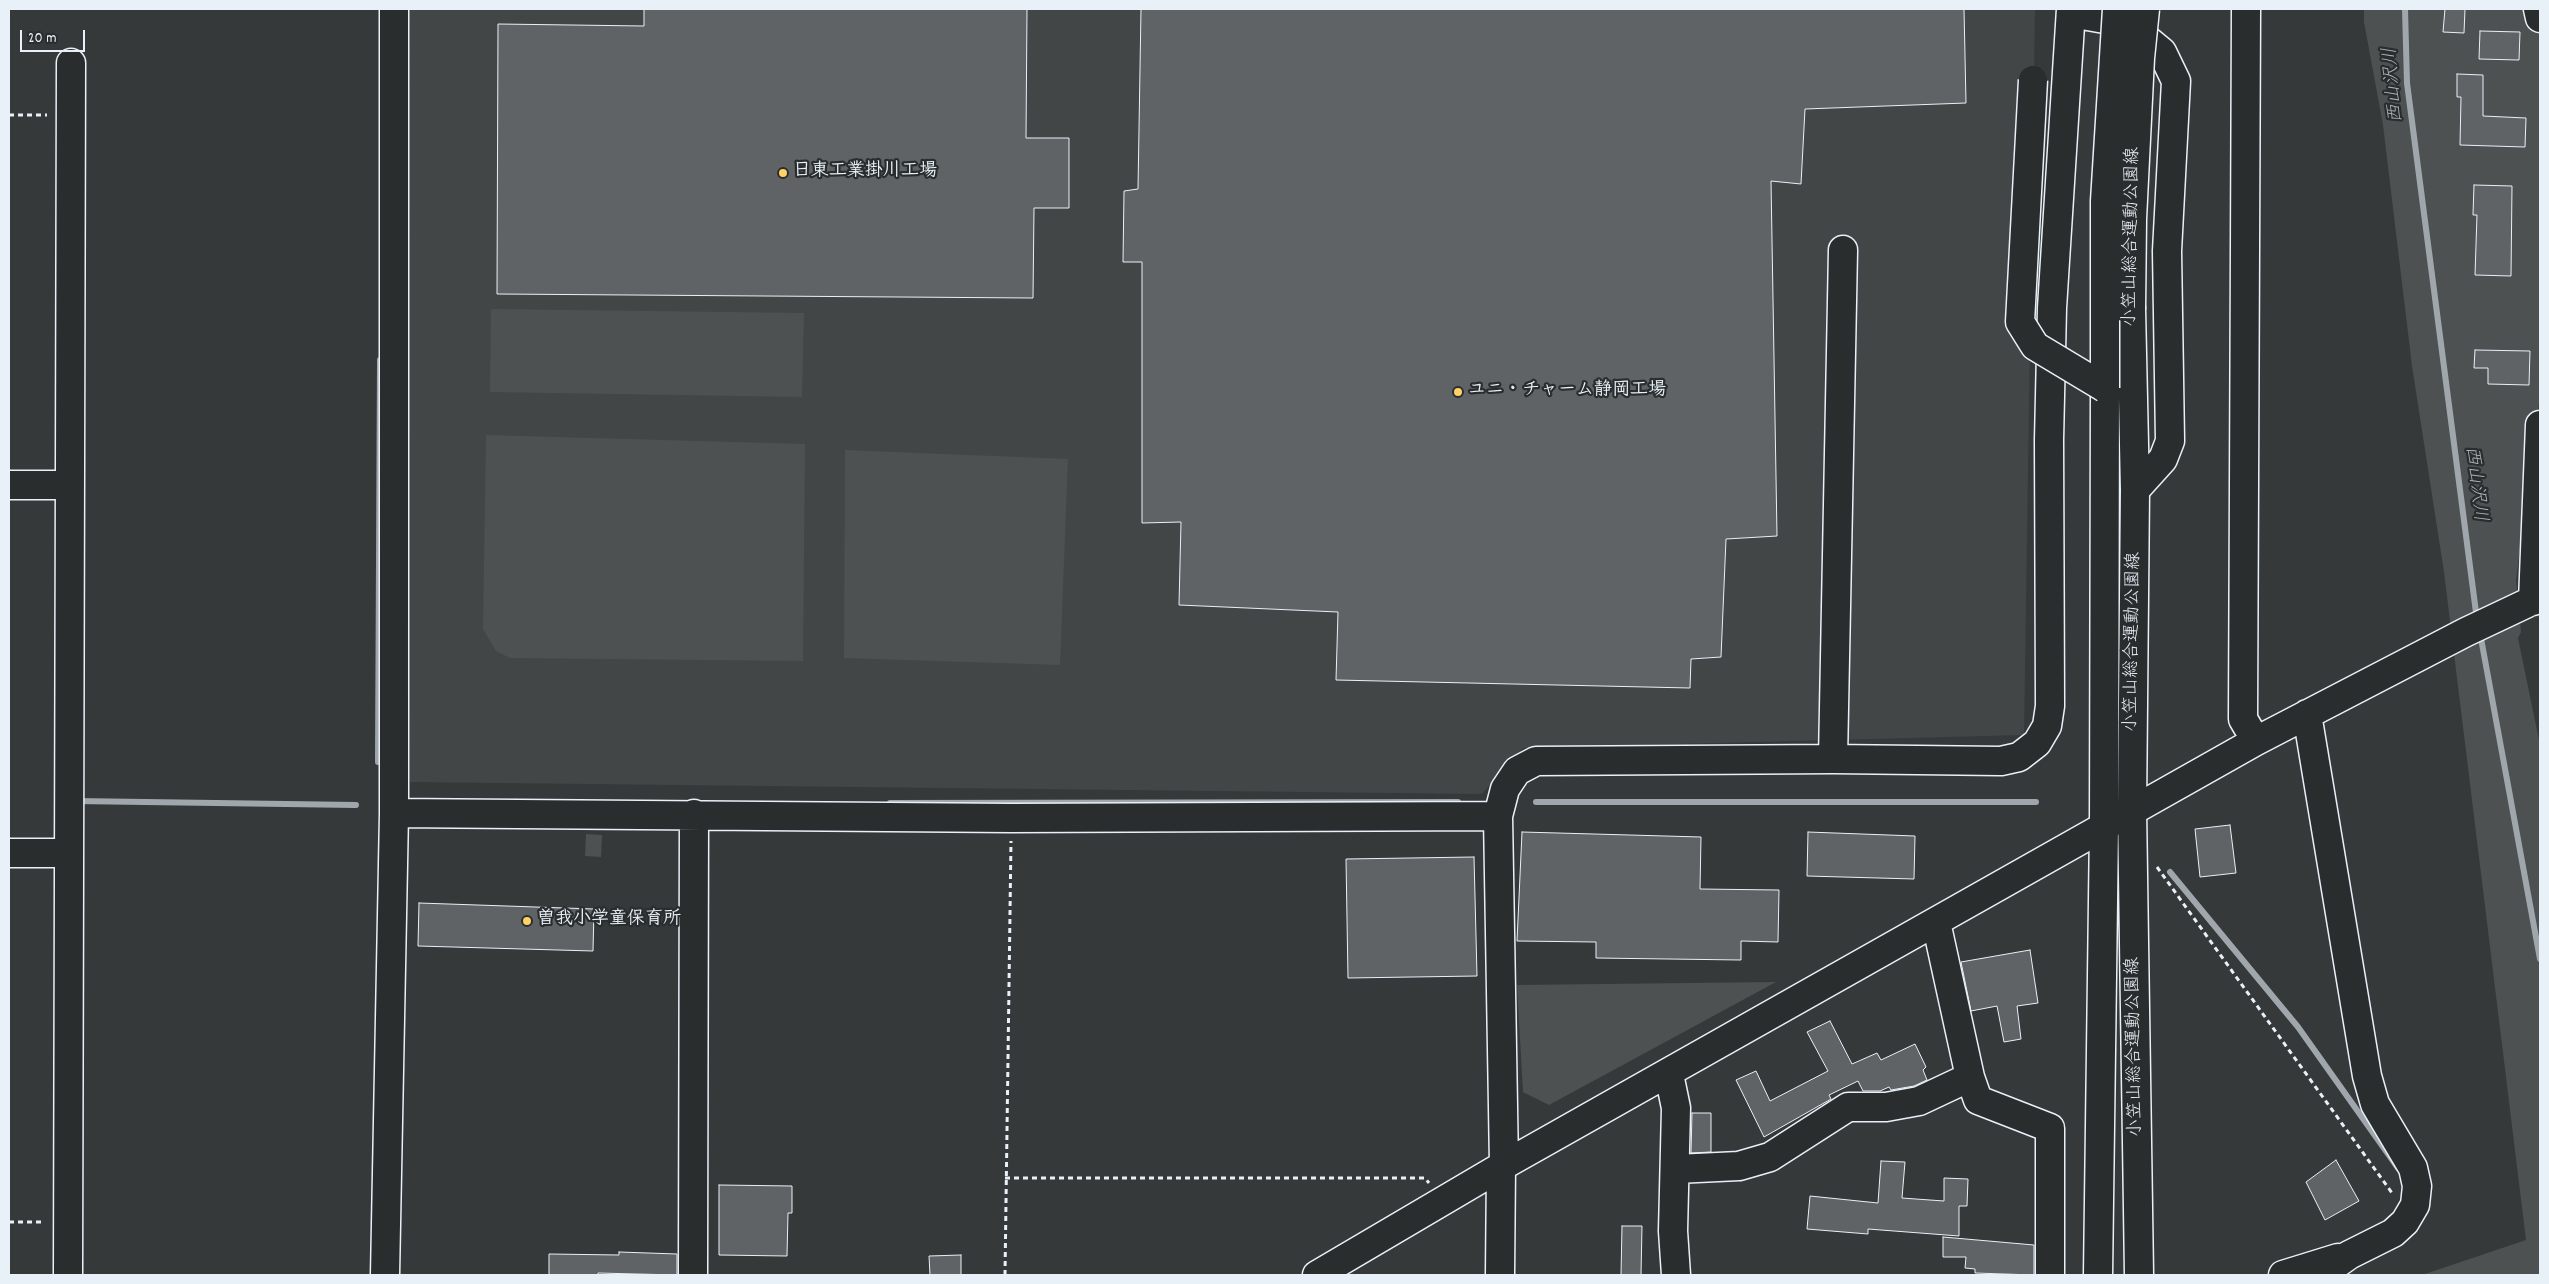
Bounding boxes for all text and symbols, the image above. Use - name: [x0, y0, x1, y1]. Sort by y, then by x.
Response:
- scale bar: [22, 20, 88, 52]
- text: 20 m: [28, 28, 56, 50]
- water label: 西山沢川: [2380, 46, 2410, 124]
- street label: 小笠山総合運動公園線: [2121, 147, 2145, 327]
- place label: 日東工業掛川工場: [793, 162, 937, 184]
- marker: 日東工業掛川工場: [777, 167, 789, 179]
- place label: ユニ・チャーム静岡工場: [1468, 381, 1666, 403]
- marker: ユニ・チャーム静岡工場: [1452, 386, 1464, 398]
- water label: 西山沢川: [2458, 445, 2490, 523]
- street label: 小笠山総合運動公園線: [2122, 552, 2146, 732]
- place label: 曽我小学童保育所: [537, 910, 681, 932]
- marker: 曽我小学童保育所: [521, 915, 533, 927]
- street label: 小笠山総合運動公園線: [2124, 957, 2148, 1137]

